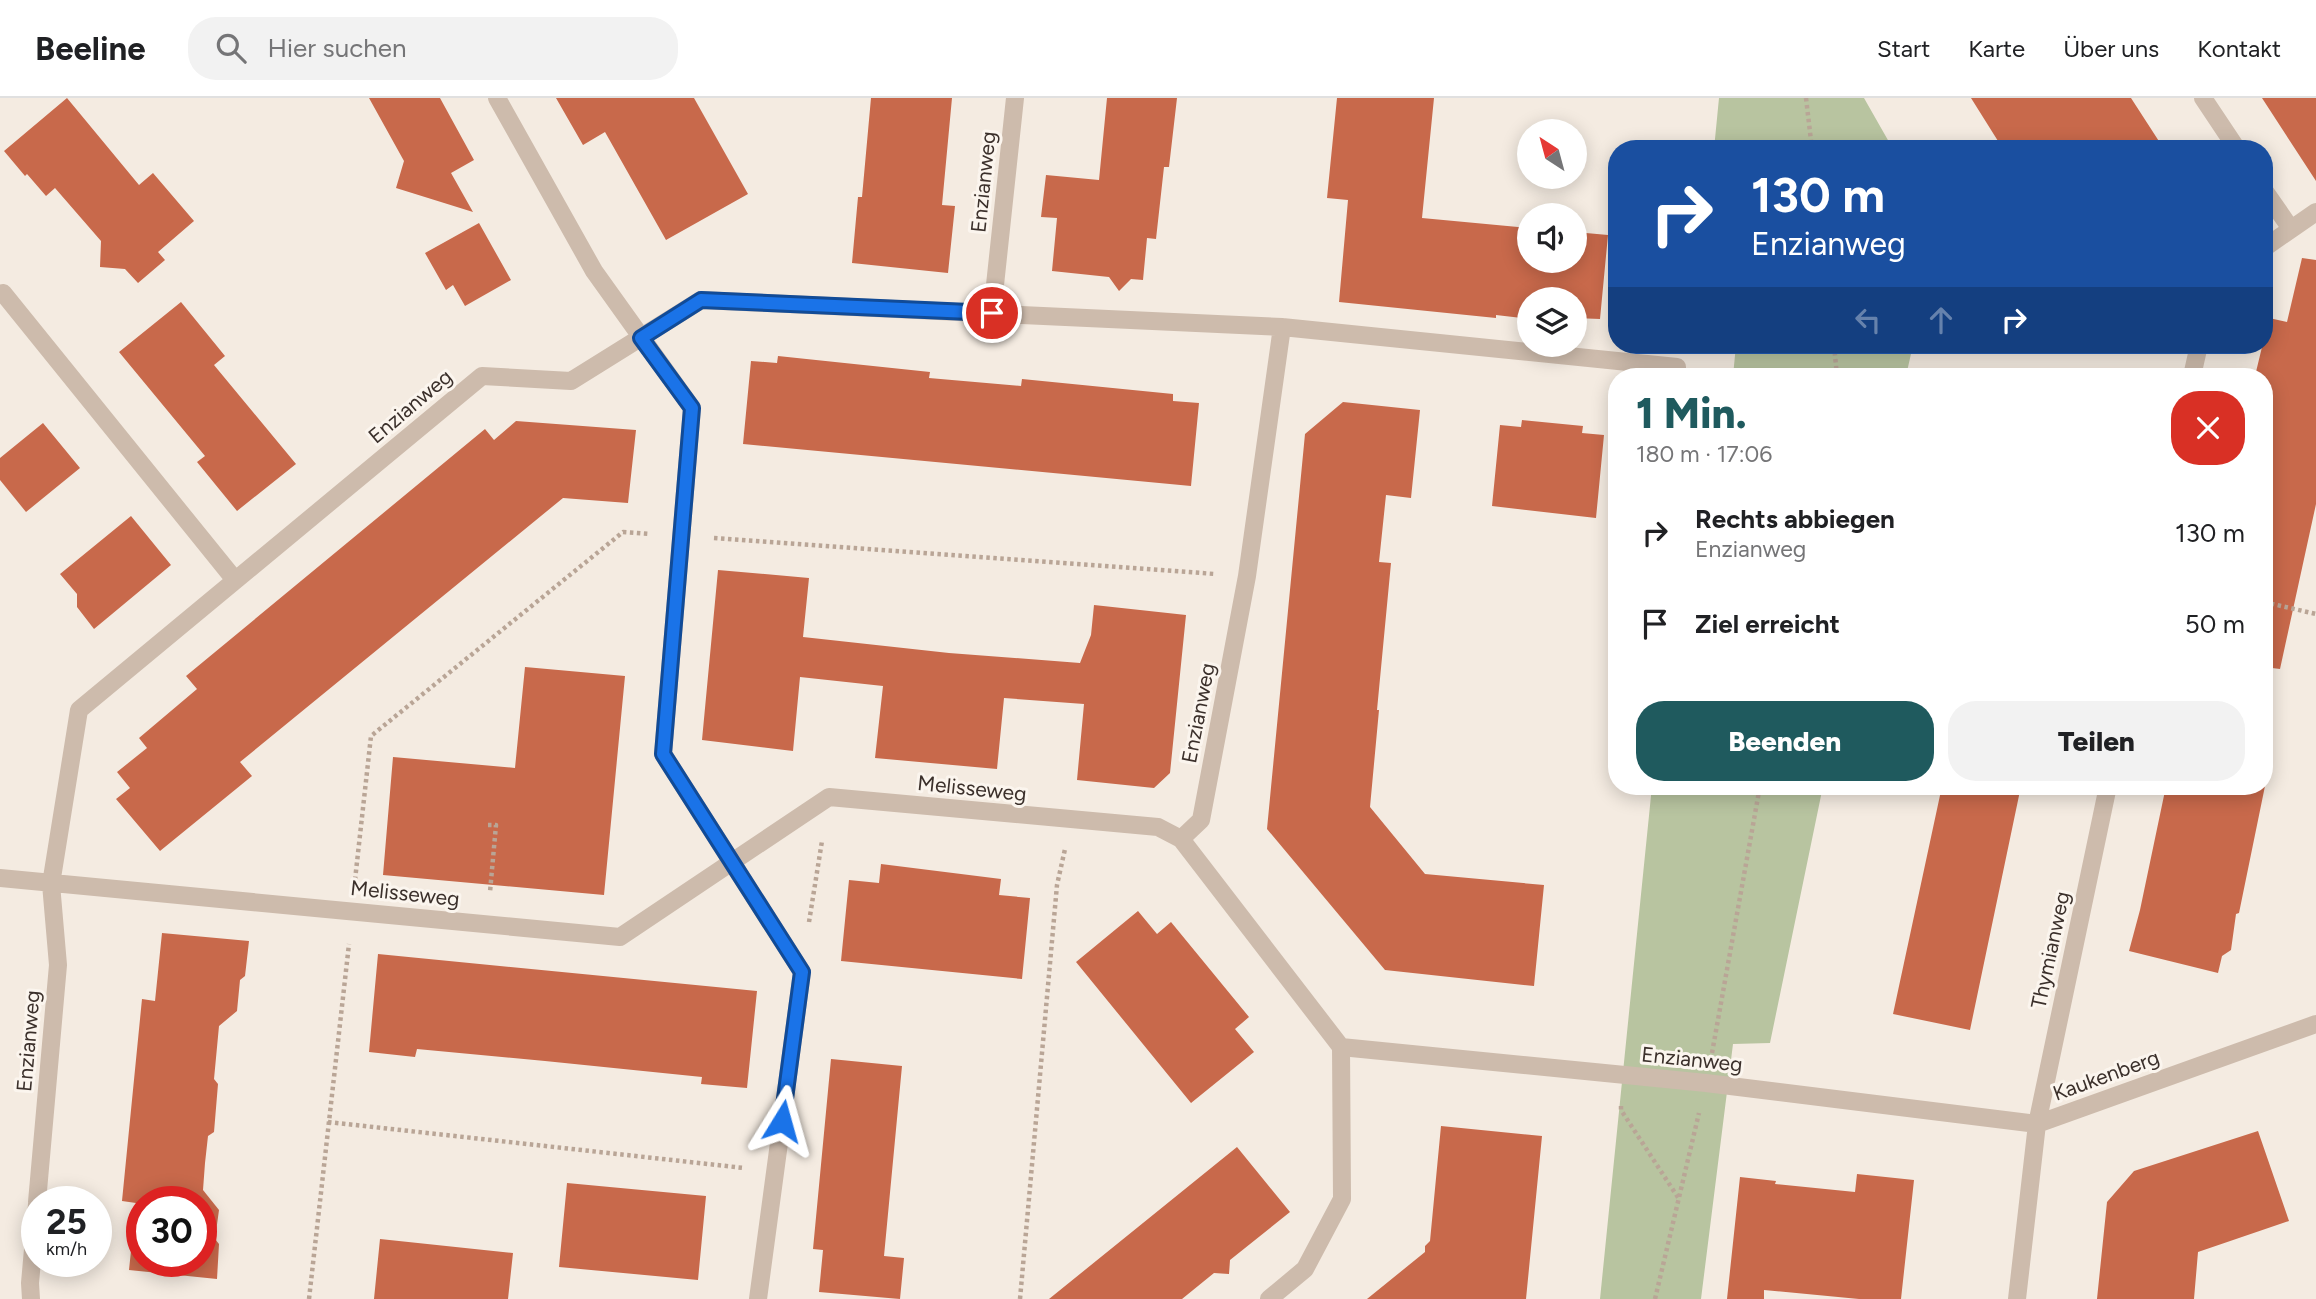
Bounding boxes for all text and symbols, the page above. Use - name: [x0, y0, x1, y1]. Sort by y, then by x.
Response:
- search box: [188, 17, 678, 80]
- text: Beeline: [35, 29, 146, 68]
- icon: search: [212, 29, 250, 67]
- text: Hier suchen: [268, 32, 406, 64]
- text: Start: [1877, 34, 1930, 63]
- text: Karte: [1968, 34, 2025, 63]
- text: Über uns: [2063, 34, 2159, 63]
- text: Kontakt: [2197, 34, 2281, 63]
- north arrow: [1517, 119, 1587, 189]
- map controls: [1517, 119, 1587, 357]
- street label: Enzianweg: [965, 130, 1001, 234]
- text: 130 m: [1751, 165, 1885, 224]
- icon: right: [1636, 168, 1727, 259]
- button: sound: [1517, 203, 1587, 273]
- text: Enzianweg: [1751, 225, 1906, 263]
- pin: [962, 283, 1022, 343]
- button: layers: [1517, 287, 1587, 357]
- icon: arrive: [973, 294, 1011, 332]
- icon: left: [1849, 301, 1887, 339]
- icon: ahead: [1922, 301, 1960, 339]
- icon: right: [1995, 301, 2033, 339]
- street label: Enzianweg: [363, 364, 457, 448]
- text: 1 Min.: [1636, 388, 1747, 439]
- button: close: [2171, 391, 2245, 465]
- text: 180 m · 17:06: [1636, 440, 1772, 468]
- text: Rechts abbiegen: [1695, 503, 1895, 535]
- icon: right: [1636, 514, 1674, 552]
- text: 130 m: [2175, 517, 2245, 549]
- text: Enzianweg: [1695, 535, 1806, 563]
- icon: arrive: [1636, 605, 1674, 643]
- text: Ziel erreicht: [1695, 608, 1840, 640]
- text: 50 m: [2185, 608, 2245, 640]
- street label: Enzianweg: [1176, 661, 1220, 765]
- button: Beenden: [1636, 701, 1934, 781]
- button: Teilen: [1948, 701, 2245, 781]
- street label: Melisseweg: [916, 770, 1028, 806]
- street label: Melisseweg: [349, 875, 461, 911]
- street label: Thymianweg: [2025, 889, 2075, 1011]
- street label: Enzianweg: [11, 989, 45, 1093]
- street label: Enzianweg: [1640, 1041, 1744, 1077]
- street label: Kaukenberg: [2049, 1044, 2163, 1106]
- position arrow: [745, 1084, 819, 1158]
- speed limit sign: 30: [126, 1186, 217, 1277]
- text: 25: [46, 1201, 87, 1243]
- text: km/h: [46, 1238, 87, 1260]

